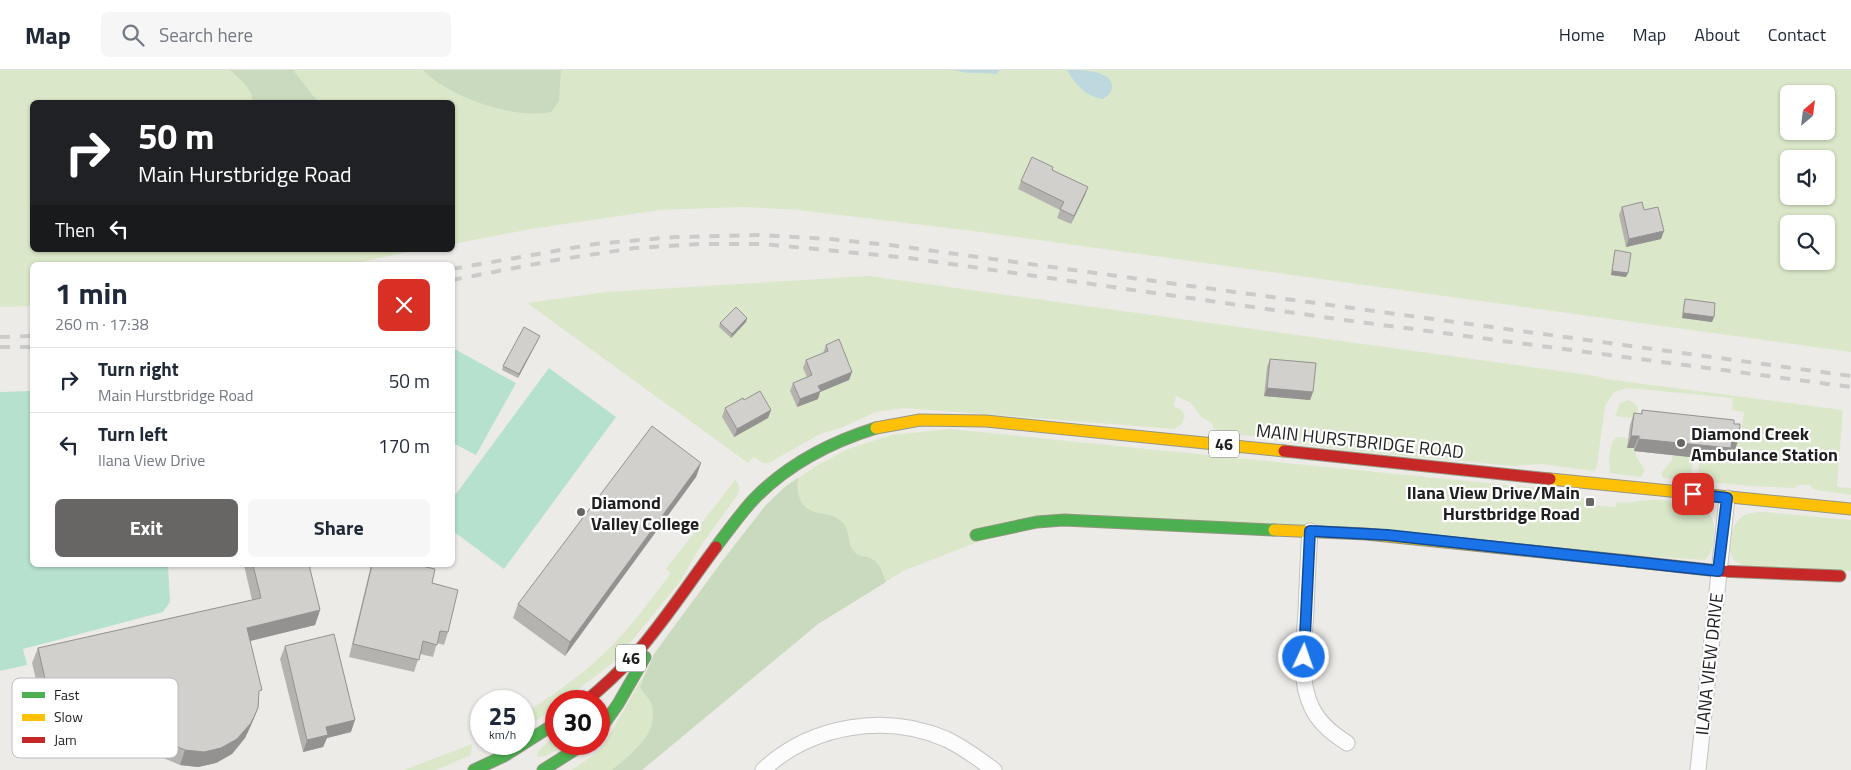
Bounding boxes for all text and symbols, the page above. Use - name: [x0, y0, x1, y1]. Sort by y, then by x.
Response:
- search box: [101, 12, 451, 57]
- text: Map: [25, 17, 71, 53]
- text: Search here: [159, 20, 253, 49]
- icon: search: [119, 21, 147, 49]
- text: Home: [1559, 21, 1605, 48]
- text: Map: [1633, 21, 1666, 48]
- text: About: [1694, 21, 1740, 48]
- text: Contact: [1768, 21, 1826, 48]
- north arrow: [1780, 85, 1835, 140]
- map controls: [1780, 85, 1835, 270]
- text: 50 m: [138, 109, 214, 163]
- icon: right: [55, 120, 120, 185]
- button: sound: [1780, 150, 1835, 205]
- text: Main Hurstbridge Road: [138, 157, 352, 191]
- text: Then: [55, 215, 95, 244]
- icon: left: [105, 215, 133, 243]
- button: search: [1780, 215, 1835, 270]
- text: 1 min: [55, 270, 128, 316]
- button: close: [378, 279, 430, 331]
- text: 260 m · 17:38: [55, 312, 149, 336]
- text: Turn right: [98, 354, 179, 383]
- icon: right: [55, 366, 83, 394]
- text: 50 m: [389, 366, 430, 395]
- text: Main Hurstbridge Road: [98, 383, 253, 407]
- street label: MAIN HURSTBRIDGE ROAD: [1255, 417, 1465, 465]
- text: Turn left: [98, 419, 168, 448]
- place label: Diamond Creek Ambulance Station: [1691, 420, 1838, 468]
- road number: 46: [1209, 430, 1239, 458]
- icon: left: [55, 431, 83, 459]
- text: 170 m: [378, 431, 430, 460]
- marker: Diamond Creek Ambulance Station: [1675, 437, 1687, 449]
- text: Ilana View Drive: [98, 448, 205, 472]
- pin: [1672, 473, 1714, 515]
- place label: Ilana View Drive/Main Hurstbridge Road: [1407, 479, 1580, 527]
- icon: arrive: [1679, 480, 1707, 508]
- place label: Diamond Valley College: [591, 489, 699, 537]
- marker: Ilana View Drive/Main Hurstbridge Road: [1584, 496, 1596, 508]
- button: Exit: [55, 499, 238, 557]
- button: Share: [248, 499, 430, 557]
- marker: Diamond Valley College: [575, 506, 587, 518]
- street label: ILANA VIEW DRIVE: [1688, 591, 1730, 737]
- position arrow: [1277, 630, 1329, 682]
- road number: 46: [616, 644, 646, 672]
- legend: [12, 678, 178, 758]
- text: Fast: [54, 684, 79, 705]
- speed limit sign: 30: [545, 690, 610, 755]
- text: 25: [488, 697, 517, 735]
- text: Slow: [54, 706, 83, 727]
- text: km/h: [489, 725, 516, 744]
- text: Jam: [54, 729, 77, 750]

